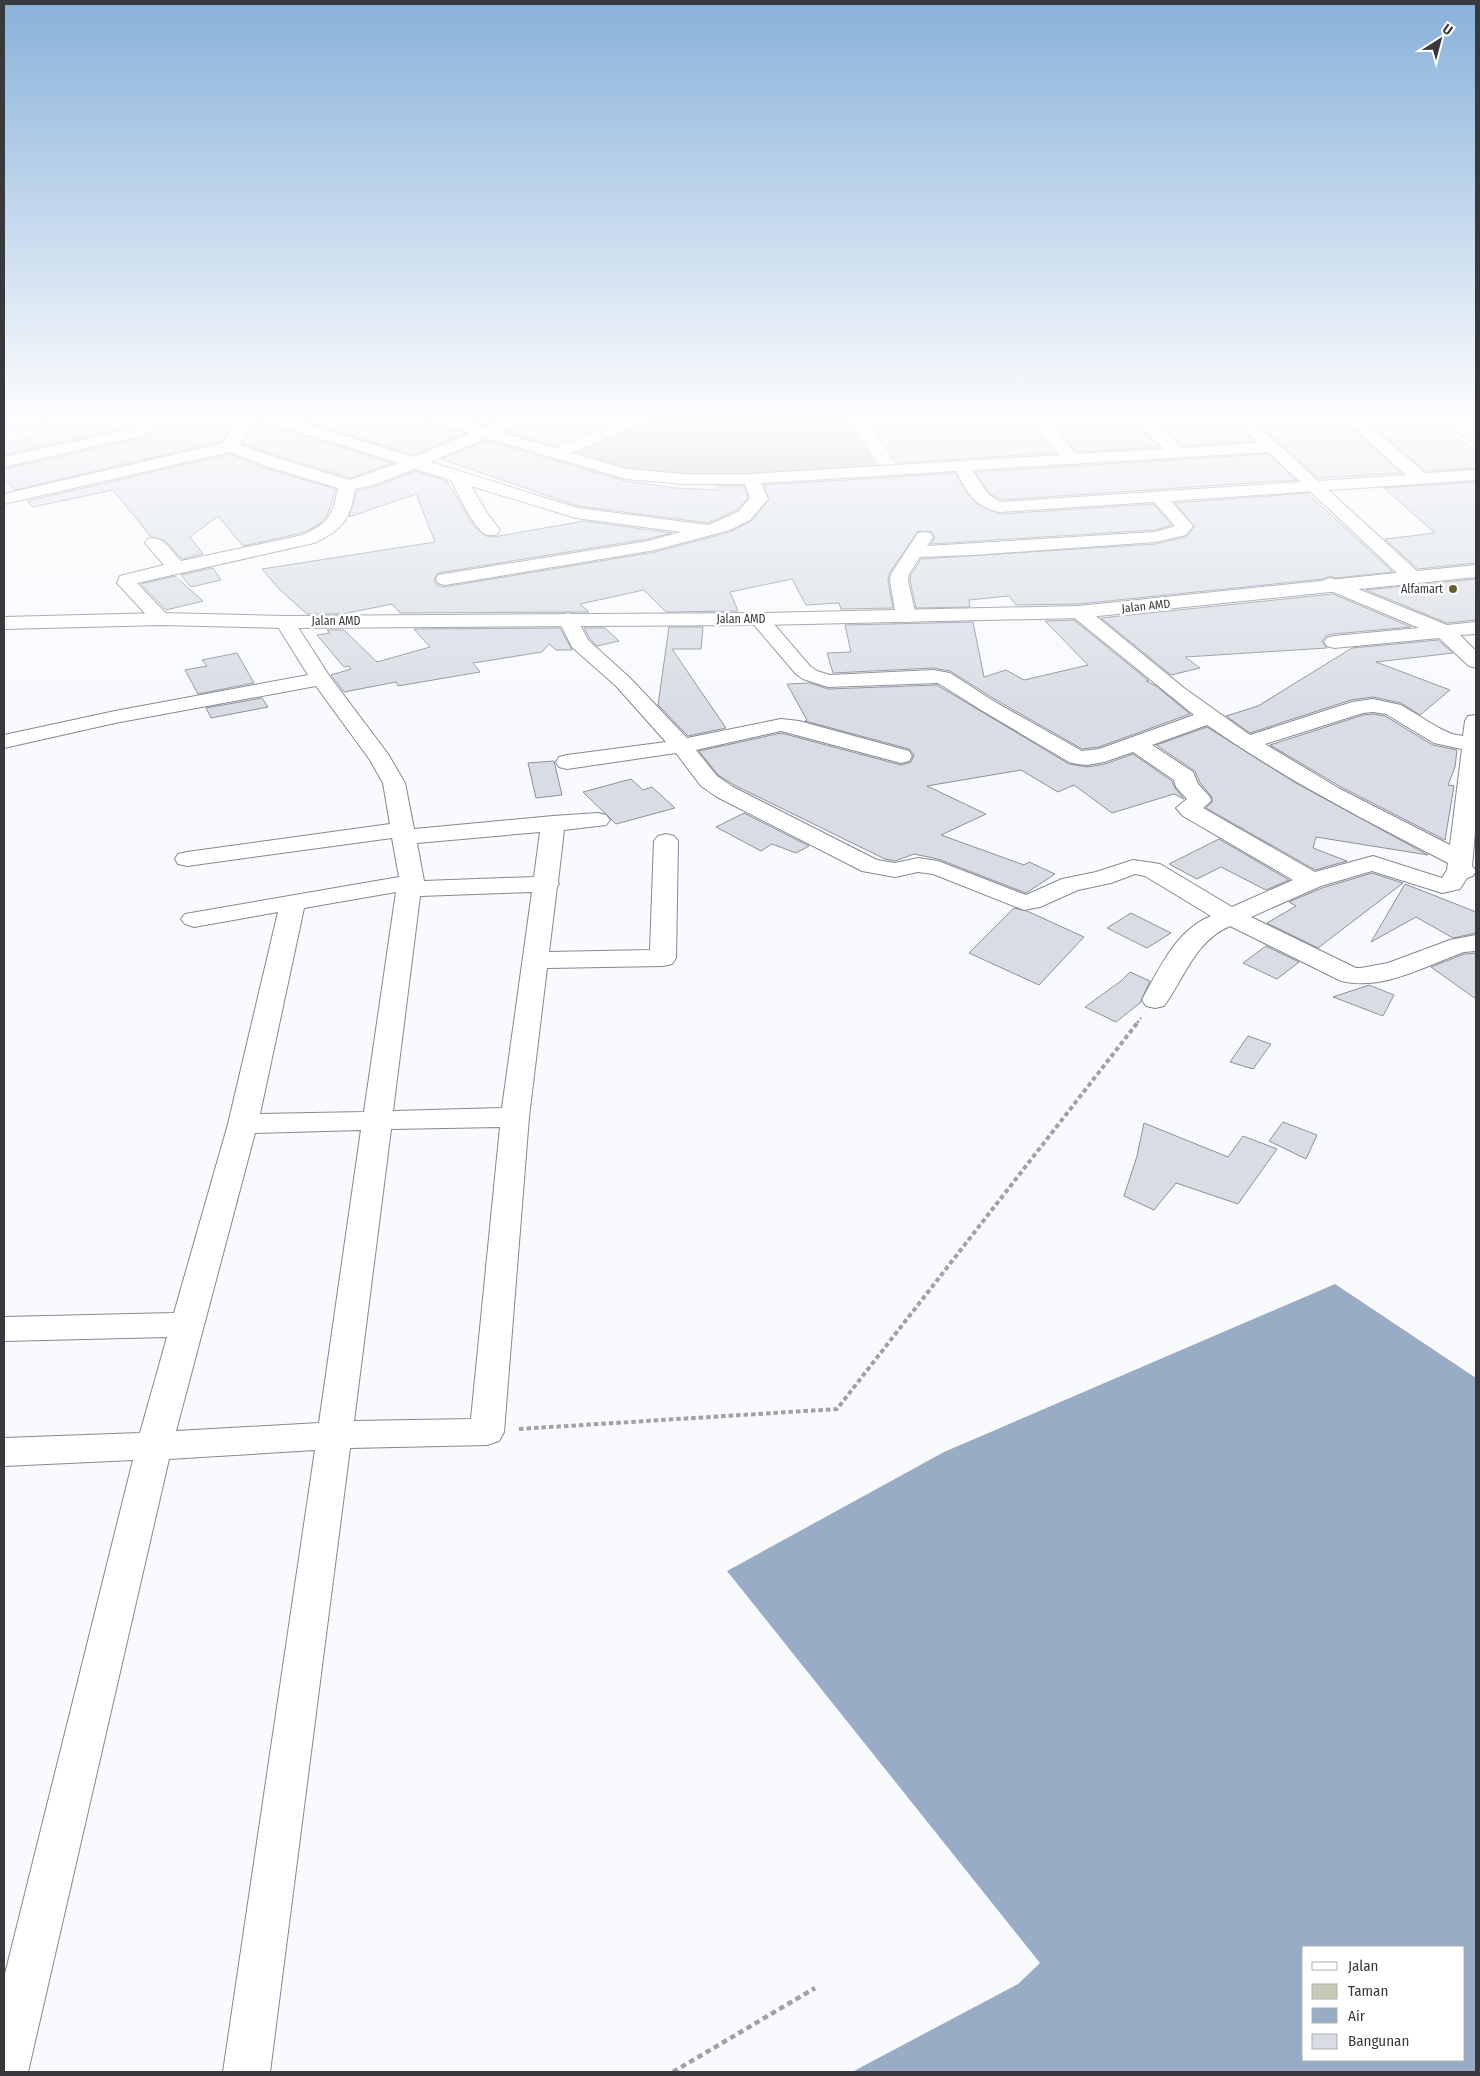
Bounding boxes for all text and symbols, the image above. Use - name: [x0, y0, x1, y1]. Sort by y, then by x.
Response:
- north arrow: [1415, 15, 1465, 65]
- text: U: [1439, 21, 1456, 39]
- place label: Alfamart: [1401, 582, 1443, 596]
- marker: Alfamart: [1447, 583, 1459, 595]
- street label: Jalan AMD: [1121, 596, 1171, 616]
- street label: Jalan AMD: [717, 612, 766, 626]
- street label: Jalan AMD: [312, 614, 361, 628]
- legend: [1302, 1946, 1465, 2061]
- text: Jalan: [1348, 1957, 1378, 1975]
- text: Taman: [1348, 1982, 1388, 2000]
- text: Air: [1348, 2007, 1366, 2025]
- text: Bangunan: [1348, 2032, 1409, 2050]

